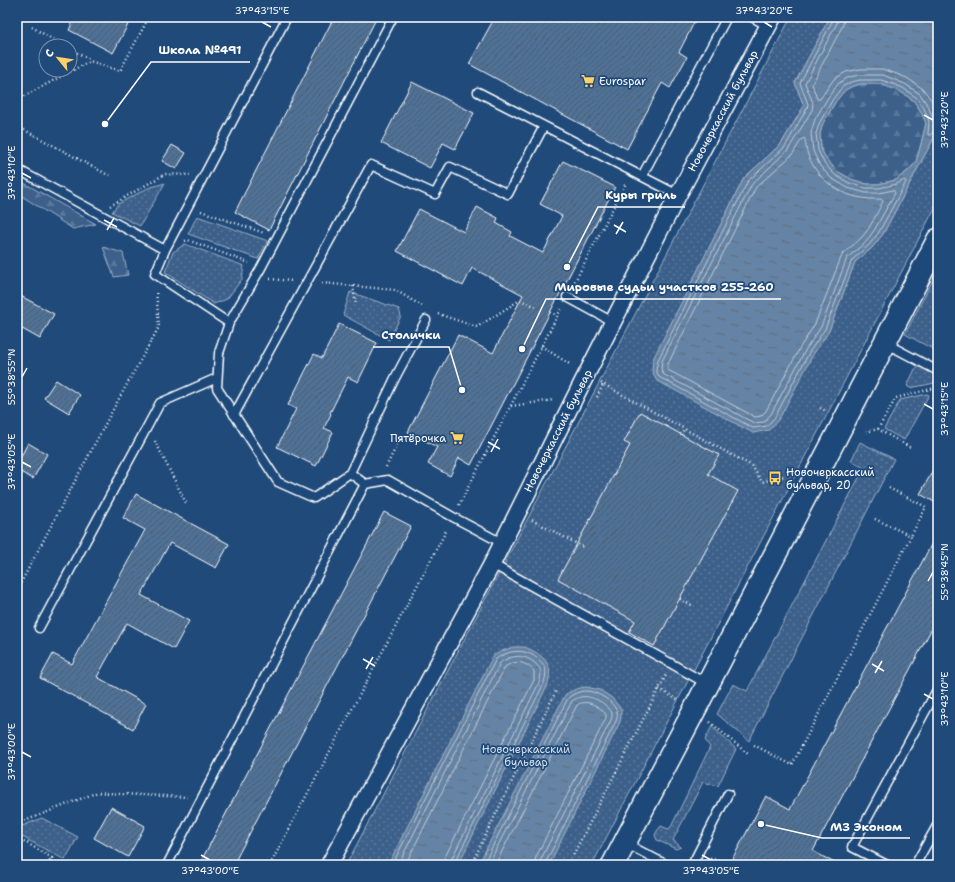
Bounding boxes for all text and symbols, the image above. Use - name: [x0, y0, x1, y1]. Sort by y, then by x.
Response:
- text: 37°43'15"E: [235, 4, 289, 17]
- text: 37°43'20"E: [735, 4, 793, 17]
- north arrow: [38, 38, 78, 78]
- callout: Школа №491: [151, 38, 250, 62]
- text: Школа №491: [158, 42, 242, 58]
- text: С: [42, 46, 58, 60]
- street label: Новочеркасский бульвар: [685, 48, 761, 174]
- supermarket icon: Eurospar: [580, 73, 596, 89]
- place label: Eurospar: [599, 74, 646, 89]
- text: 37°43'20"E: [938, 91, 951, 149]
- text: 37°43'10"E: [5, 145, 18, 201]
- callout: Куры гриль: [598, 183, 685, 207]
- text: Куры гриль: [605, 187, 677, 203]
- callout: Мировые судьи участков 255-260: [546, 275, 781, 299]
- text: Мировые судьи участков 255-260: [554, 279, 774, 295]
- callout: Столички: [373, 323, 449, 347]
- text: Столички: [381, 327, 441, 343]
- text: 55°38'55"N: [5, 349, 18, 405]
- street label: Новочеркасский бульвар: [520, 367, 596, 495]
- text: 37°43'15"E: [938, 382, 951, 436]
- supermarket icon: Пятёрочка: [449, 430, 465, 446]
- place label: Пятёрочка: [390, 431, 446, 446]
- text: 37°43'05"E: [5, 434, 18, 490]
- place label: Новочеркасский бульвар, 20: [786, 465, 874, 493]
- bus stop icon: Новочеркасский бульвар, 20: [767, 470, 783, 486]
- text: 55°38'45"N: [938, 543, 951, 601]
- text: 37°43'10"E: [938, 671, 951, 727]
- text: 37°43'00"E: [5, 723, 18, 781]
- park label: Новочеркасский бульвар: [482, 742, 570, 770]
- callout: МЗ Эконом: [822, 814, 910, 838]
- text: МЗ Эконом: [830, 819, 902, 835]
- text: 37°43'00"E: [181, 864, 239, 877]
- text: 37°43'05"E: [683, 864, 739, 877]

